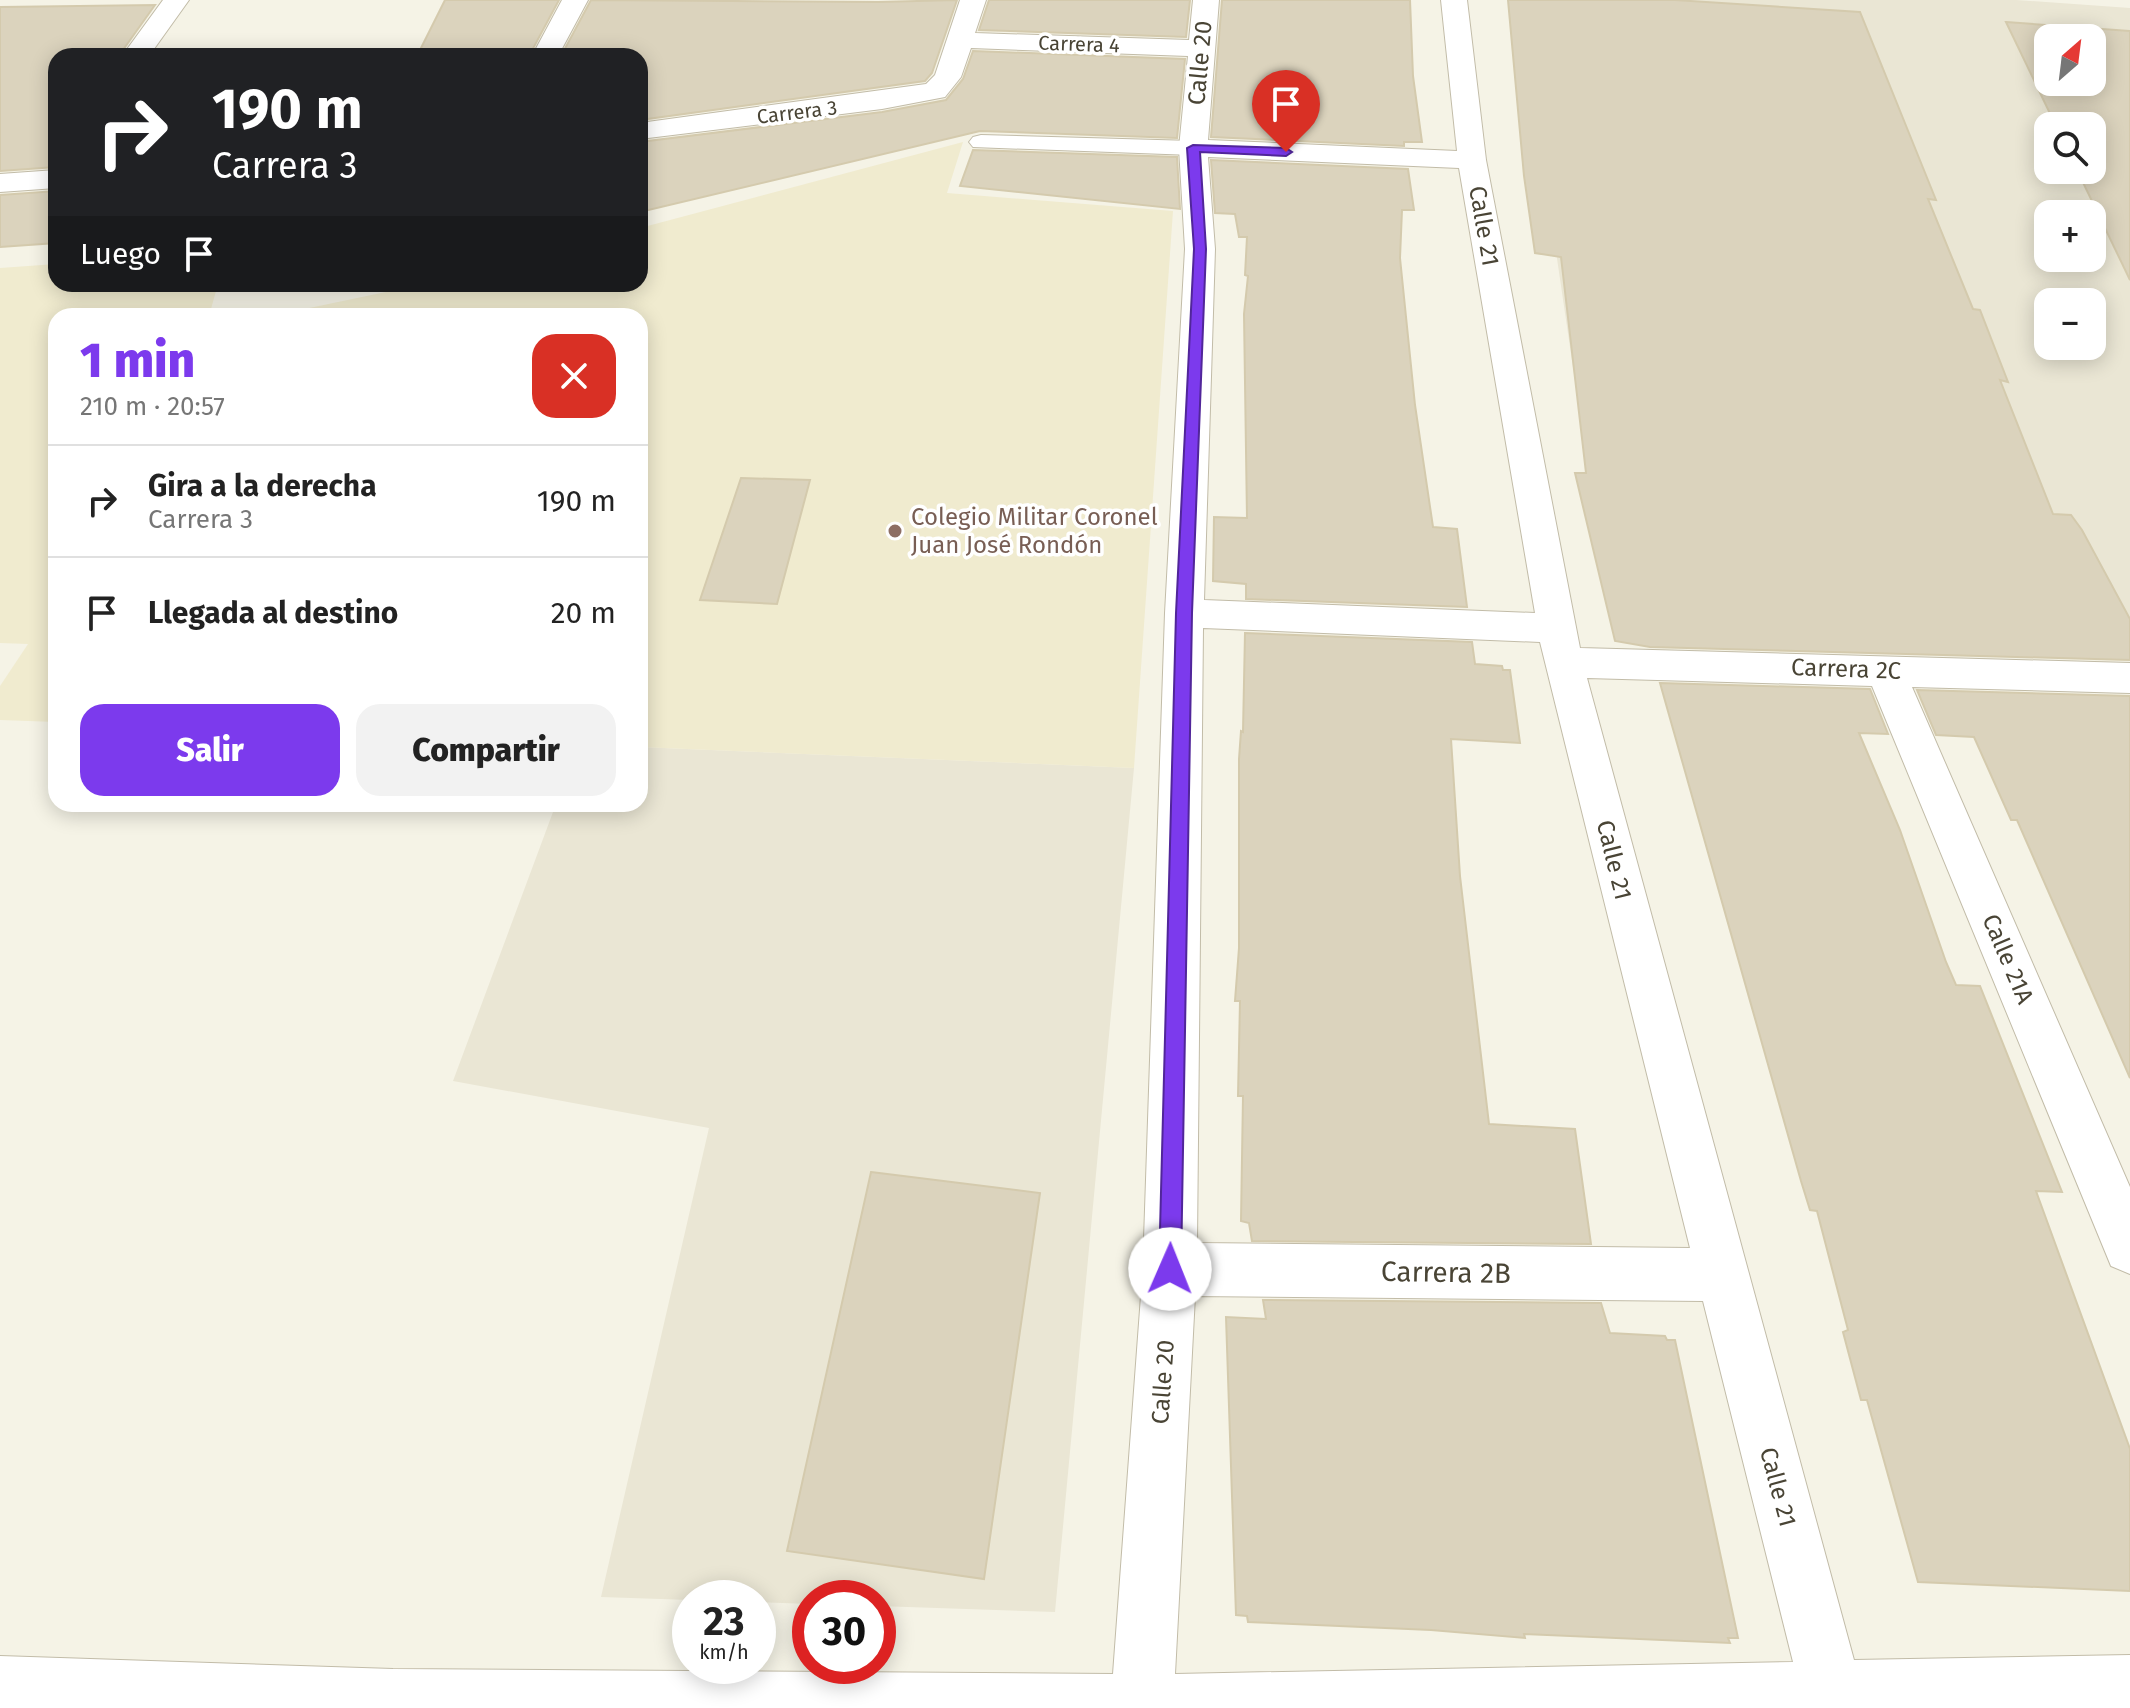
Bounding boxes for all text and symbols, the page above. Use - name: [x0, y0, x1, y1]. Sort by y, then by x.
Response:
- street label: Calle 20: [1182, 20, 1218, 106]
- north arrow: [2034, 24, 2106, 96]
- map controls: [2034, 24, 2106, 360]
- street label: Carrera 4: [1038, 31, 1120, 57]
- pin: [1252, 70, 1320, 152]
- text: 190 m: [212, 76, 363, 143]
- icon: right: [80, 80, 184, 184]
- icon: arrive: [1264, 82, 1308, 126]
- street label: Carrera 3: [755, 95, 839, 129]
- button: search: [2034, 112, 2106, 184]
- text: Carrera 3: [212, 144, 357, 188]
- street label: Calle 21: [1463, 184, 1505, 268]
- button: +: [2034, 200, 2106, 272]
- icon: arrive: [177, 232, 221, 276]
- text: Luego: [80, 236, 161, 272]
- button: −: [2034, 288, 2106, 360]
- text: 1 min: [80, 332, 195, 390]
- button: close: [532, 334, 616, 418]
- text: 210 m · 20:57: [80, 391, 225, 422]
- text: Gira a la derecha: [148, 468, 377, 504]
- icon: right: [80, 479, 124, 523]
- text: 190 m: [537, 483, 616, 519]
- place label: Colegio Militar Coronel Juan José Rondón: [911, 503, 1158, 559]
- text: Carrera 3: [148, 504, 253, 535]
- marker: Colegio Militar Coronel Juan José Rondón: [886, 522, 904, 540]
- icon: arrive: [80, 591, 124, 635]
- text: Llegada al destino: [148, 595, 398, 631]
- text: 20 m: [551, 595, 616, 631]
- street label: Carrera 2C: [1791, 653, 1901, 685]
- button: Salir: [80, 704, 340, 796]
- button: Compartir: [356, 704, 616, 796]
- street label: Calle 21: [1591, 817, 1637, 903]
- street label: Calle 21A: [1977, 910, 2040, 1008]
- position arrow: [1128, 1227, 1212, 1311]
- street label: Carrera 2B: [1381, 1255, 1511, 1290]
- street label: Calle 20: [1146, 1339, 1180, 1425]
- street label: Calle 21: [1754, 1444, 1802, 1530]
- speed limit sign: 30: [792, 1580, 896, 1684]
- text: 23: [703, 1598, 745, 1646]
- text: km/h: [699, 1640, 749, 1664]

